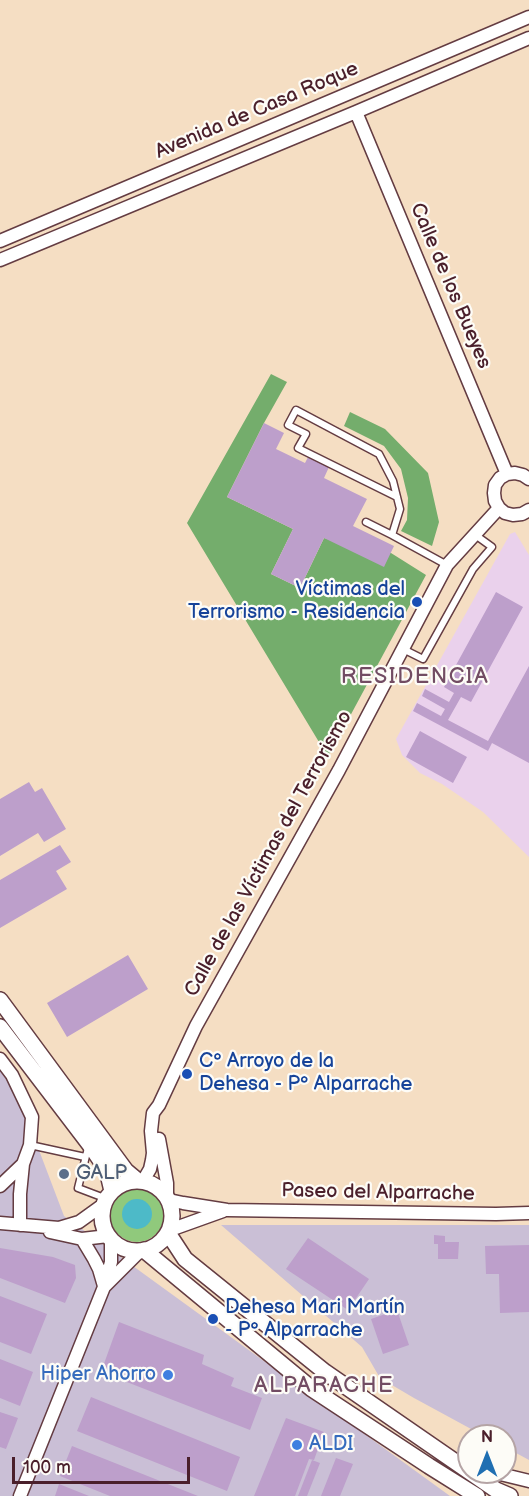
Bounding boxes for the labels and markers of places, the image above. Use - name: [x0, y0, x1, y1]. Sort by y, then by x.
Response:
- place label: Víctimas del Terrorismo - Residencia: [188, 578, 405, 625]
- marker: Víctimas del Terrorismo - Residencia: [410, 595, 424, 609]
- place label: Cº Arroyo de la Dehesa - Pº Alparrache: [199, 1050, 412, 1097]
- marker: Cº Arroyo de la Dehesa - Pº Alparrache: [180, 1067, 194, 1081]
- place label: GALP: [76, 1162, 127, 1186]
- marker: GALP: [57, 1167, 71, 1181]
- place label: Dehesa Mari Martín - Pº Alparrache: [225, 1296, 405, 1343]
- marker: Dehesa Mari Martín - Pº Alparrache: [206, 1312, 220, 1326]
- place label: Hiper Ahorro: [41, 1363, 156, 1387]
- marker: Hiper Ahorro: [161, 1368, 175, 1382]
- place label: ALDI: [309, 1433, 353, 1457]
- marker: ALDI: [290, 1438, 304, 1452]

